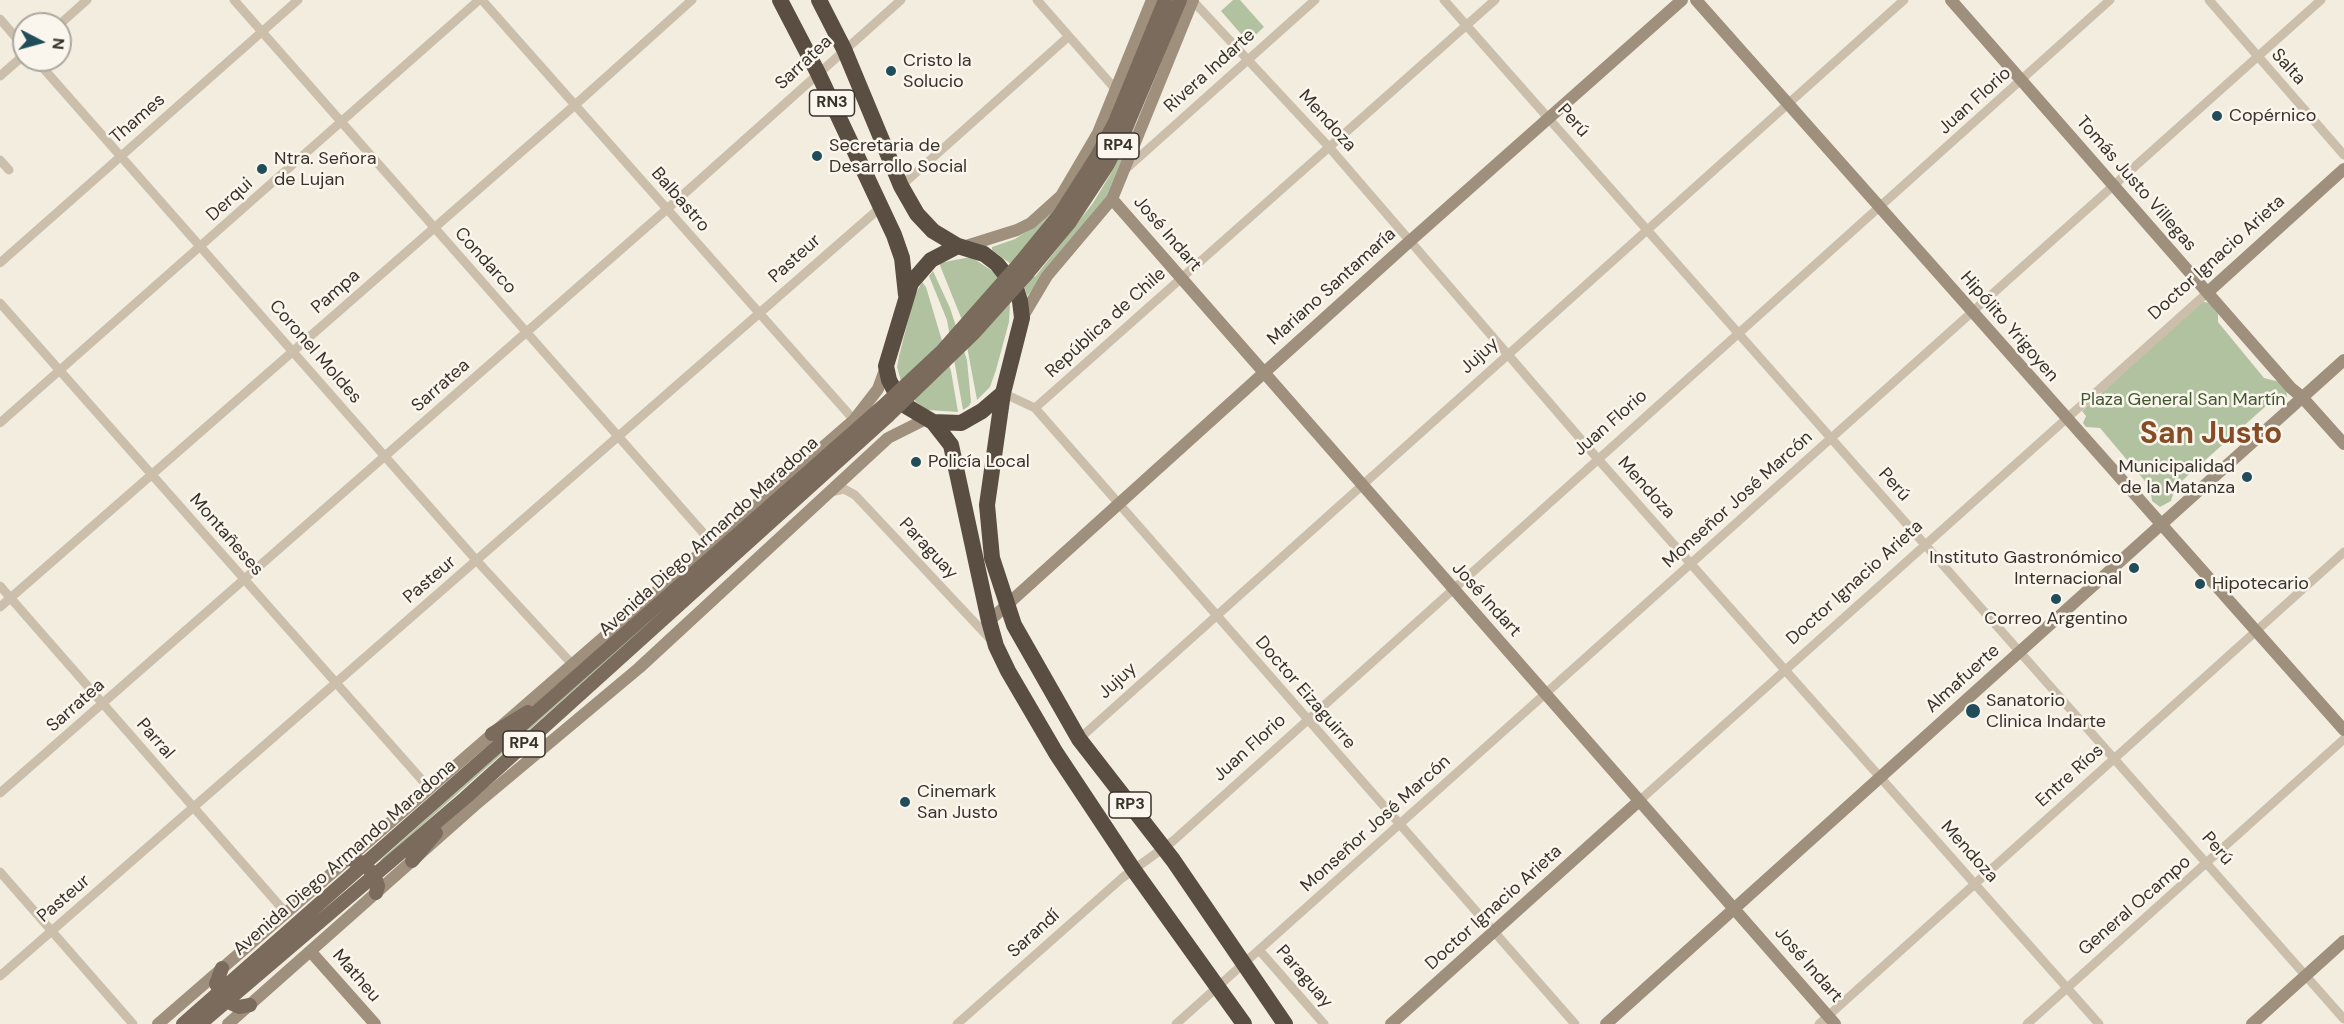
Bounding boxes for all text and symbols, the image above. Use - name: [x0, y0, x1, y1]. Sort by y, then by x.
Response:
- north arrow: [12, 12, 72, 72]
- street label: Rivera Indarte: [1160, 25, 1260, 117]
- street label: Sarratea: [771, 31, 837, 95]
- text: N: [47, 37, 69, 51]
- street label: Salta: [2266, 45, 2310, 89]
- place label: Cristo la Solucio: [903, 50, 972, 92]
- street label: Juan Florio: [1934, 63, 2016, 139]
- marker: Cristo la Solucio: [884, 64, 898, 78]
- street label: Mendoza: [1294, 86, 1360, 156]
- street label: Thames: [106, 89, 170, 149]
- road number: RN3: [810, 90, 854, 116]
- street label: Perú: [1553, 100, 1593, 142]
- place label: Copérnico: [2229, 105, 2316, 127]
- marker: Copérnico: [2210, 109, 2224, 123]
- street label: Tomás Justo Villegas: [2071, 112, 2201, 256]
- road number: RP4: [1097, 133, 1139, 159]
- place label: Secretaria de Desarrollo Social: [829, 135, 967, 178]
- place label: Ntra. Señora de Lujan: [274, 148, 376, 190]
- marker: Secretaria de Desarrollo Social: [810, 149, 824, 163]
- marker: Ntra. Señora de Lujan: [255, 162, 269, 176]
- street label: Balbastro: [646, 163, 714, 237]
- street label: Derqui: [202, 174, 258, 226]
- street label: Doctor Ignacio Arieta: [2144, 191, 2290, 325]
- street label: José Indart: [1128, 192, 1206, 276]
- street label: Condarco: [449, 223, 521, 299]
- street label: Mariano Santamaría: [1263, 224, 1401, 350]
- street label: Pasteur: [765, 230, 825, 288]
- street label: República de Chile: [1041, 263, 1171, 383]
- street label: Pampa: [307, 265, 365, 319]
- street label: Hipólito Yrigoyen: [1955, 267, 2063, 387]
- street label: Coronel Moldes: [264, 296, 366, 408]
- street label: Jujuy: [1456, 333, 1504, 379]
- street label: Sarratea: [408, 355, 474, 417]
- street label: Juan Florio: [1570, 385, 1652, 461]
- park label: Plaza General San Martín: [2080, 389, 2286, 411]
- district label: San Justo: [2140, 417, 2282, 453]
- street label: Monseñor José Marcón: [1659, 427, 1817, 573]
- street label: Avenida Diego Armando Maradona: [595, 433, 823, 641]
- place label: Policía Local: [928, 451, 1030, 473]
- street label: Mendoza: [1613, 453, 1679, 523]
- marker: Policía Local: [909, 455, 923, 469]
- place label: Municipalidad de la Matanza: [2119, 456, 2235, 498]
- street label: Perú: [1874, 464, 1914, 506]
- marker: Municipalidad de la Matanza: [2240, 470, 2254, 484]
- street label: Montañeses: [184, 489, 268, 581]
- street label: Paraguay: [894, 514, 962, 584]
- street label: Doctor Ignacio Arieta: [1782, 516, 1928, 650]
- place label: Instituto Gastronómico Internacional: [1929, 547, 2122, 590]
- street label: Pasteur: [399, 551, 461, 609]
- street label: José Indart: [1447, 558, 1525, 642]
- marker: Instituto Gastronómico Internacional: [2127, 561, 2141, 575]
- place label: Hipotecario: [2212, 573, 2309, 595]
- marker: Hipotecario: [2193, 577, 2207, 591]
- marker: Correo Argentino: [2049, 592, 2063, 606]
- place label: Correo Argentino: [1984, 608, 2128, 630]
- street label: Doctor Eizaguirre: [1250, 632, 1360, 754]
- street label: Almafuerte: [1922, 640, 2004, 718]
- street label: Jujuy: [1094, 658, 1142, 704]
- street label: Sarratea: [43, 675, 109, 737]
- place label: Sanatorio Clinica Indarte: [1986, 690, 2106, 732]
- marker: Sanatorio Clinica Indarte: [1964, 702, 1982, 720]
- street label: Juan Florio: [1209, 710, 1291, 786]
- street label: Parral: [131, 714, 179, 764]
- road number: RP4: [503, 731, 545, 757]
- street label: Entre Ríos: [2032, 740, 2108, 812]
- street label: Monseñor José Marcón: [1297, 751, 1455, 897]
- street label: Avenida Diego Armando Maradona: [229, 755, 461, 961]
- place label: Cinemark San Justo: [917, 781, 998, 824]
- road number: RP3: [1109, 792, 1151, 818]
- marker: Cinemark San Justo: [898, 795, 912, 809]
- street label: Mendoza: [1936, 817, 2002, 887]
- street label: Perú: [2197, 828, 2237, 870]
- street label: Doctor Ignacio Arieta: [1421, 841, 1567, 975]
- street label: General Ocampo: [2074, 851, 2196, 961]
- street label: Pasteur: [33, 870, 95, 928]
- street label: Sarandí: [1004, 905, 1064, 963]
- street label: José Indart: [1769, 923, 1847, 1007]
- street label: Paraguay: [1271, 941, 1337, 1013]
- street label: Matheu: [327, 945, 385, 1007]

